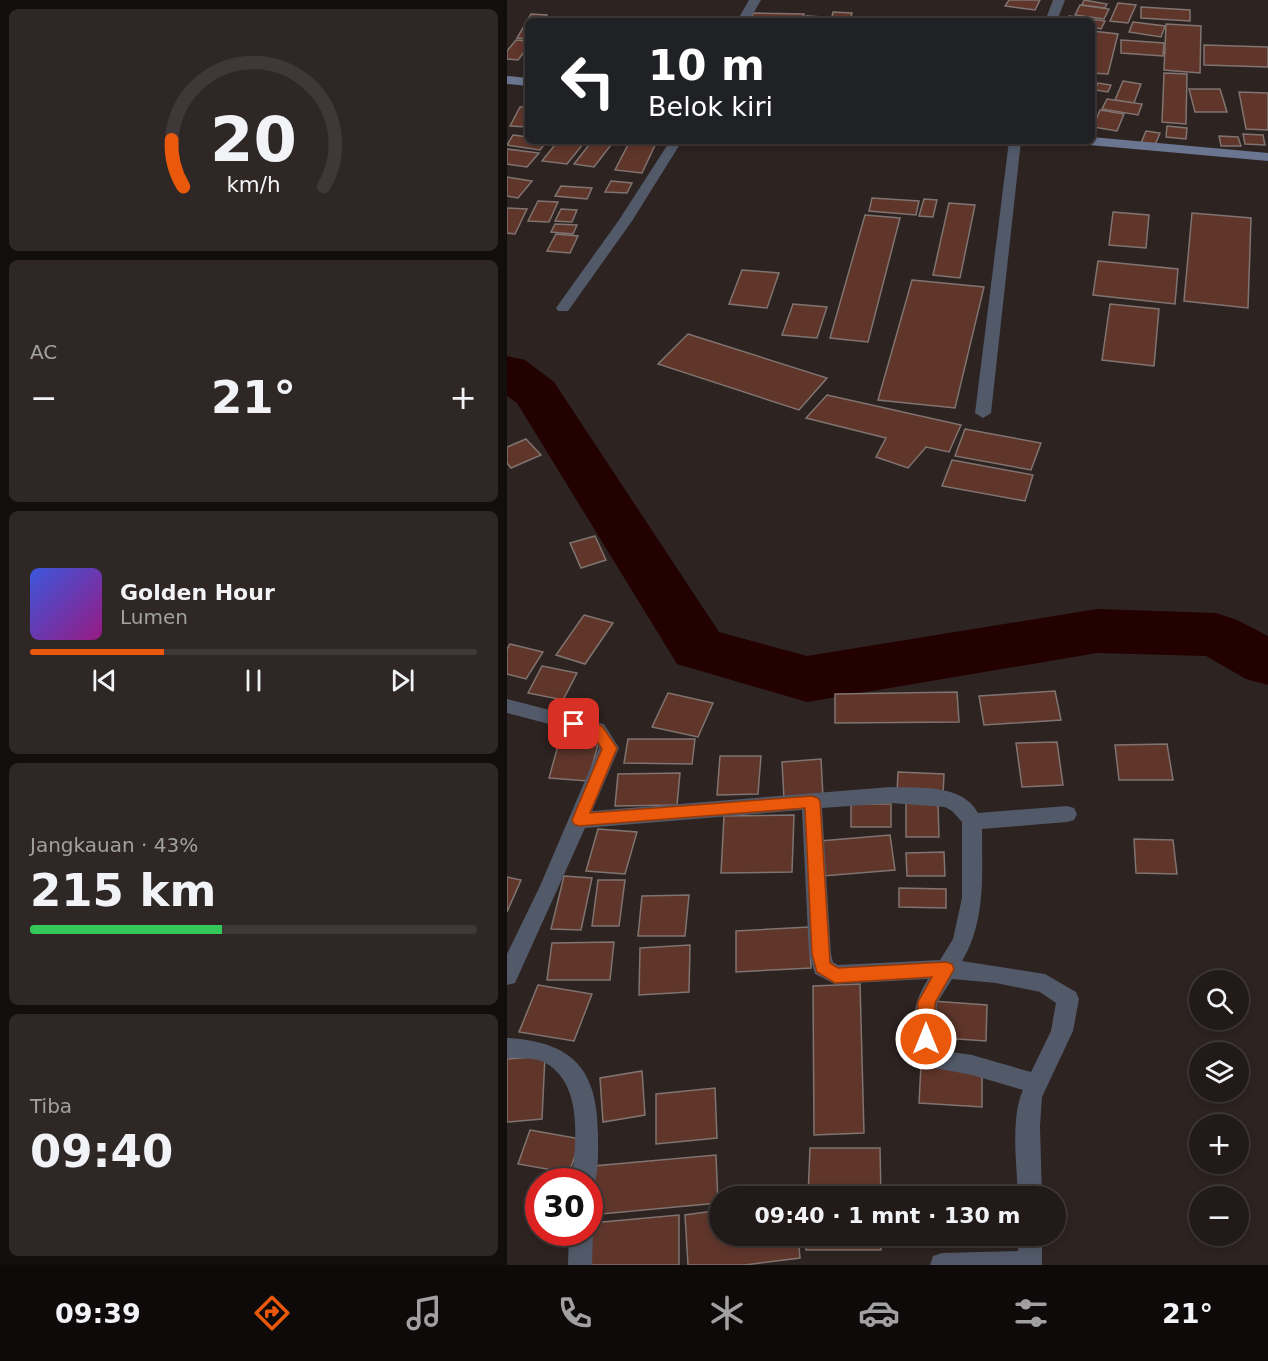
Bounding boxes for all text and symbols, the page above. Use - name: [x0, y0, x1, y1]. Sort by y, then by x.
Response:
- text: 10 m: [648, 41, 765, 90]
- icon: left: [549, 42, 627, 120]
- text: Belok kiri: [648, 91, 773, 122]
- text: 20: [210, 103, 297, 176]
- text: km/h: [226, 172, 281, 197]
- text: AC: [30, 340, 57, 364]
- text: 21°: [211, 371, 296, 424]
- text: −: [30, 378, 58, 417]
- text: +: [449, 378, 477, 417]
- text: Golden Hour: [120, 580, 275, 605]
- text: Lumen: [120, 605, 188, 629]
- icon: previous: [88, 664, 121, 697]
- icon: pause: [237, 664, 270, 697]
- icon: next: [386, 664, 419, 697]
- pin: [548, 698, 599, 749]
- icon: arrive: [557, 707, 590, 740]
- text: Jangkauan · 43%: [30, 833, 198, 857]
- text: 215 km: [30, 864, 216, 917]
- map controls: [1189, 970, 1249, 1246]
- button: search: [1189, 970, 1249, 1030]
- position arrow: [894, 1007, 958, 1071]
- button: layers: [1189, 1042, 1249, 1102]
- text: Tiba: [30, 1094, 72, 1118]
- button: +: [1189, 1114, 1249, 1174]
- text: 09:40: [30, 1125, 173, 1178]
- speed limit sign: 30: [525, 1168, 603, 1246]
- button: −: [1189, 1186, 1249, 1246]
- text: 09:40 · 1 mnt · 130 m: [755, 1203, 1020, 1228]
- icon: directions: [251, 1292, 293, 1334]
- icon: music: [403, 1292, 445, 1334]
- icon: phone: [554, 1292, 596, 1334]
- icon: climate: [706, 1292, 748, 1334]
- icon: car: [858, 1292, 900, 1334]
- icon: filters: [1010, 1292, 1052, 1334]
- text: 09:39: [55, 1298, 141, 1329]
- text: 21°: [1162, 1298, 1213, 1329]

